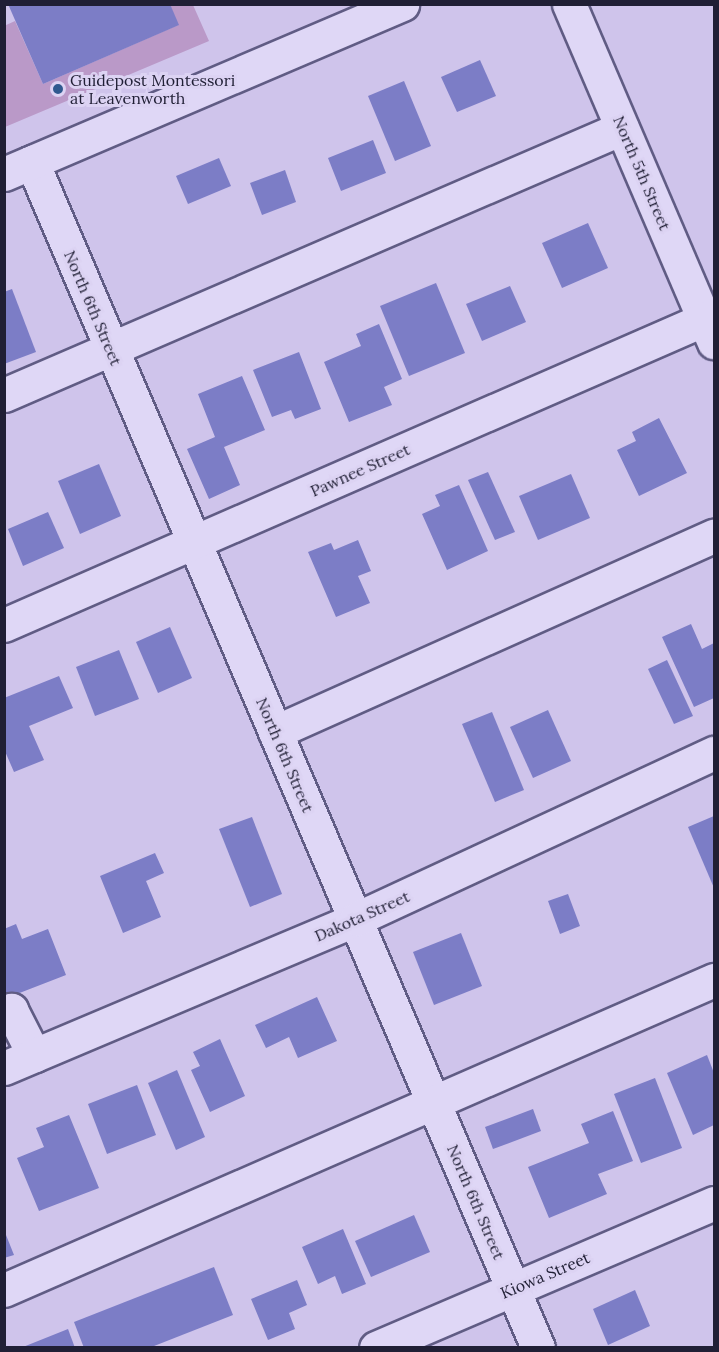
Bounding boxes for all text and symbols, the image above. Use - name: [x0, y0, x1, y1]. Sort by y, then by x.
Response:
- place label: Guidepost Montessori at Leavenworth: [70, 70, 235, 108]
- marker: Guidepost Montessori at Leavenworth: [51, 82, 65, 96]
- street label: North 5th Street: [609, 113, 675, 233]
- street label: North 6th Street: [60, 248, 126, 368]
- street label: Pawnee Street: [307, 439, 413, 501]
- street label: North 6th Street: [252, 695, 318, 815]
- street label: Dakota Street: [312, 886, 412, 946]
- street label: North 6th Street: [443, 1142, 509, 1262]
- street label: Kiowa Street: [497, 1248, 593, 1302]

